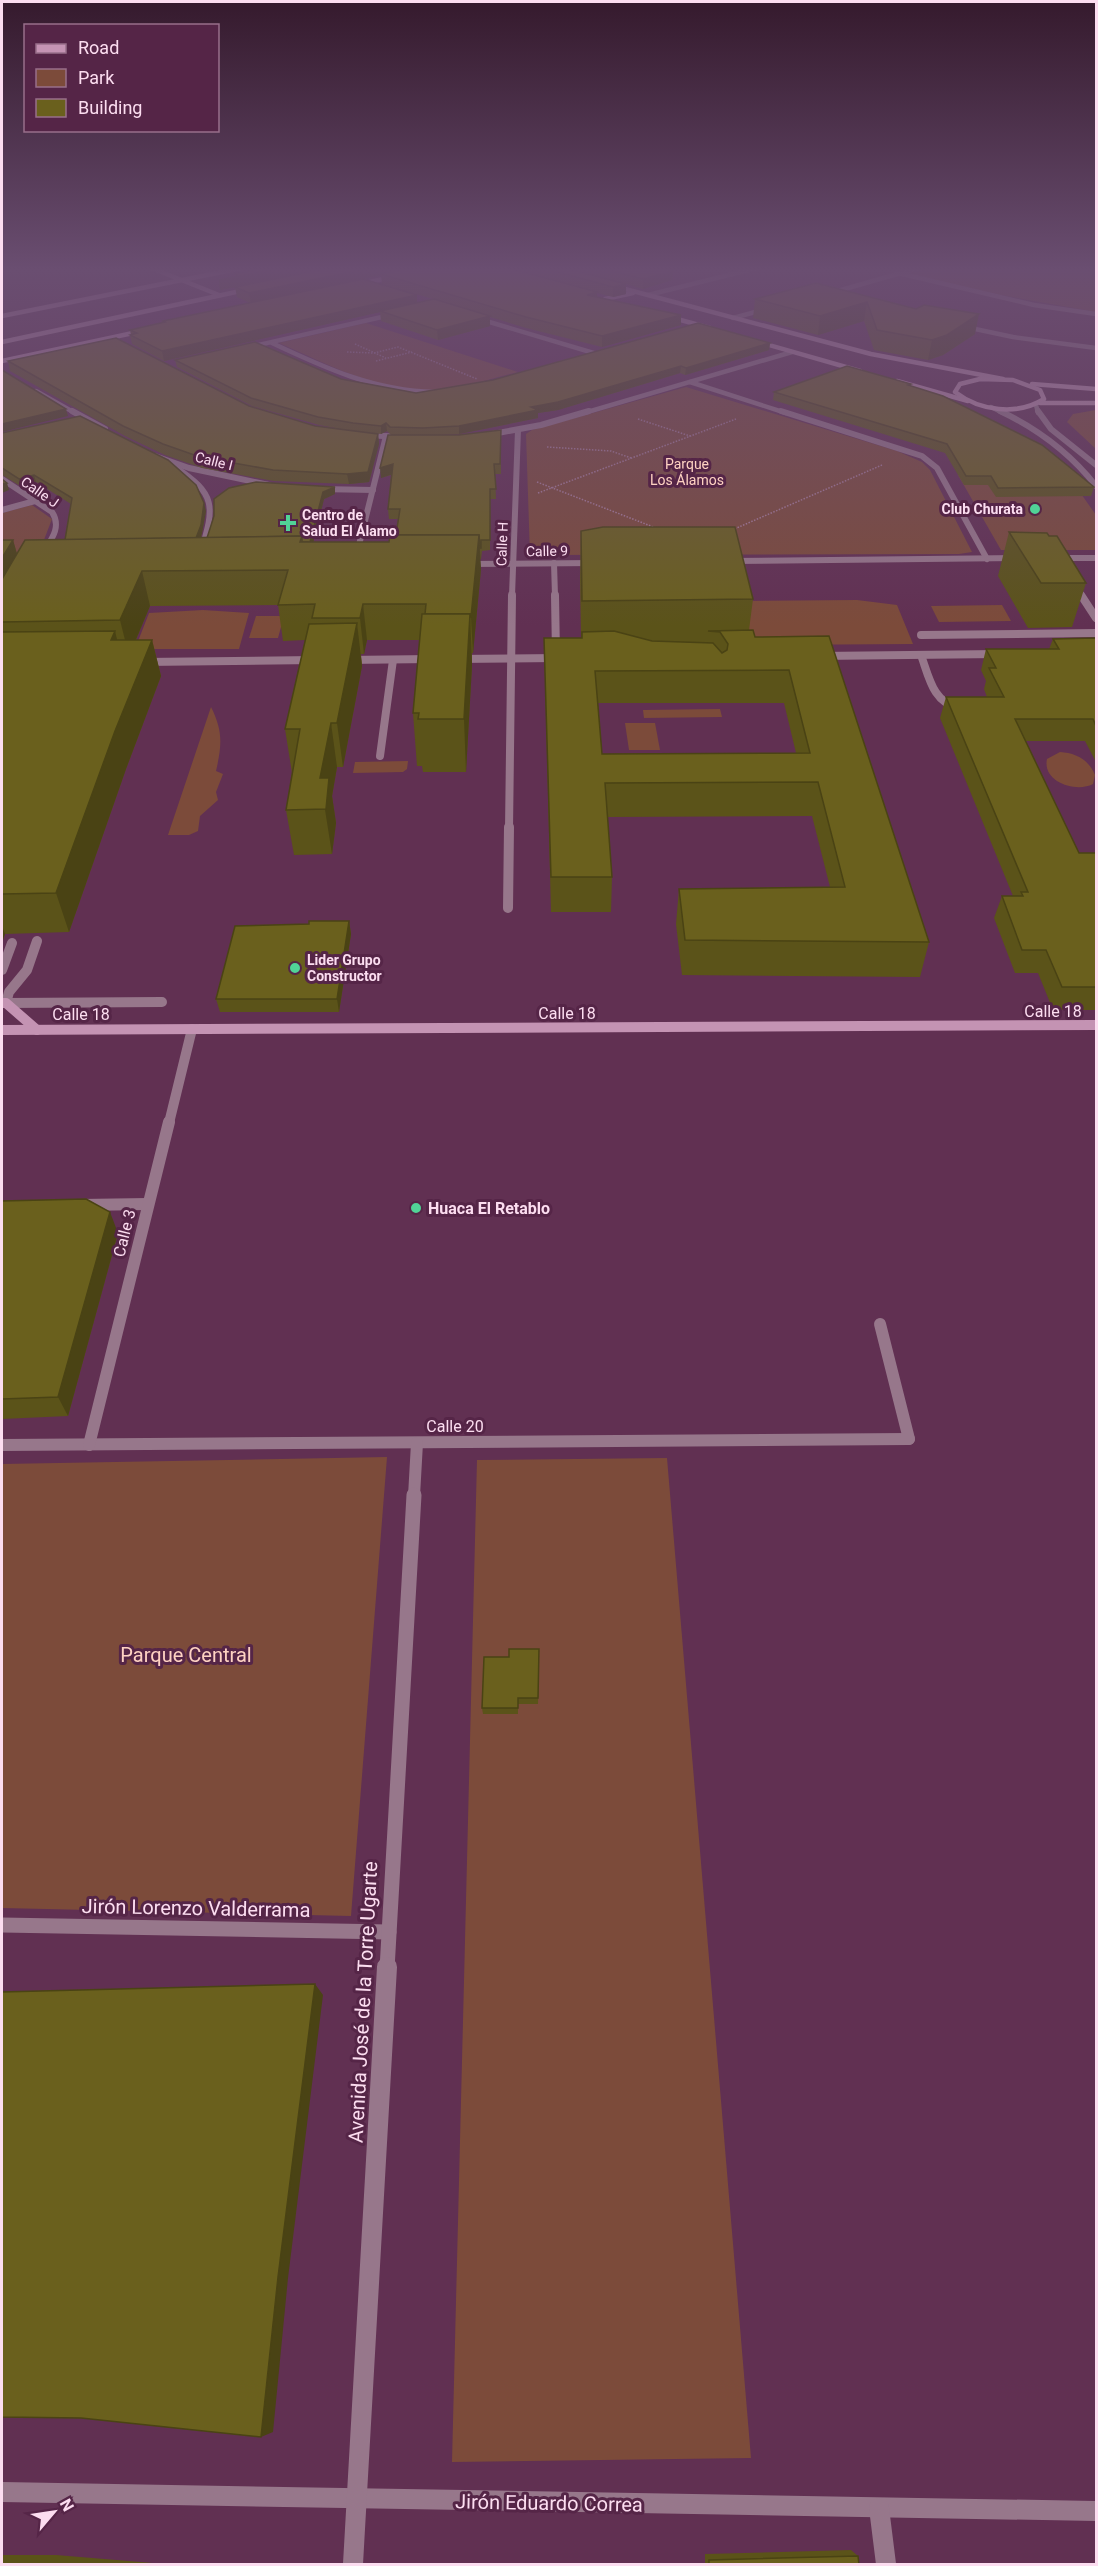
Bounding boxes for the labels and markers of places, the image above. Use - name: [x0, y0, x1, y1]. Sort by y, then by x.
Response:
- place label: Club Churata: [941, 501, 1024, 517]
- marker: Club Churata: [1028, 502, 1042, 516]
- place label: Centro de Salud El Álamo: [302, 507, 397, 539]
- marker: Centro de Salud El Álamo: [279, 514, 297, 532]
- place label: Lider Grupo Constructor: [307, 952, 382, 984]
- marker: Lider Grupo Constructor: [288, 961, 302, 975]
- place label: Huaca El Retablo: [428, 1199, 550, 1218]
- marker: Huaca El Retablo: [409, 1201, 423, 1215]

